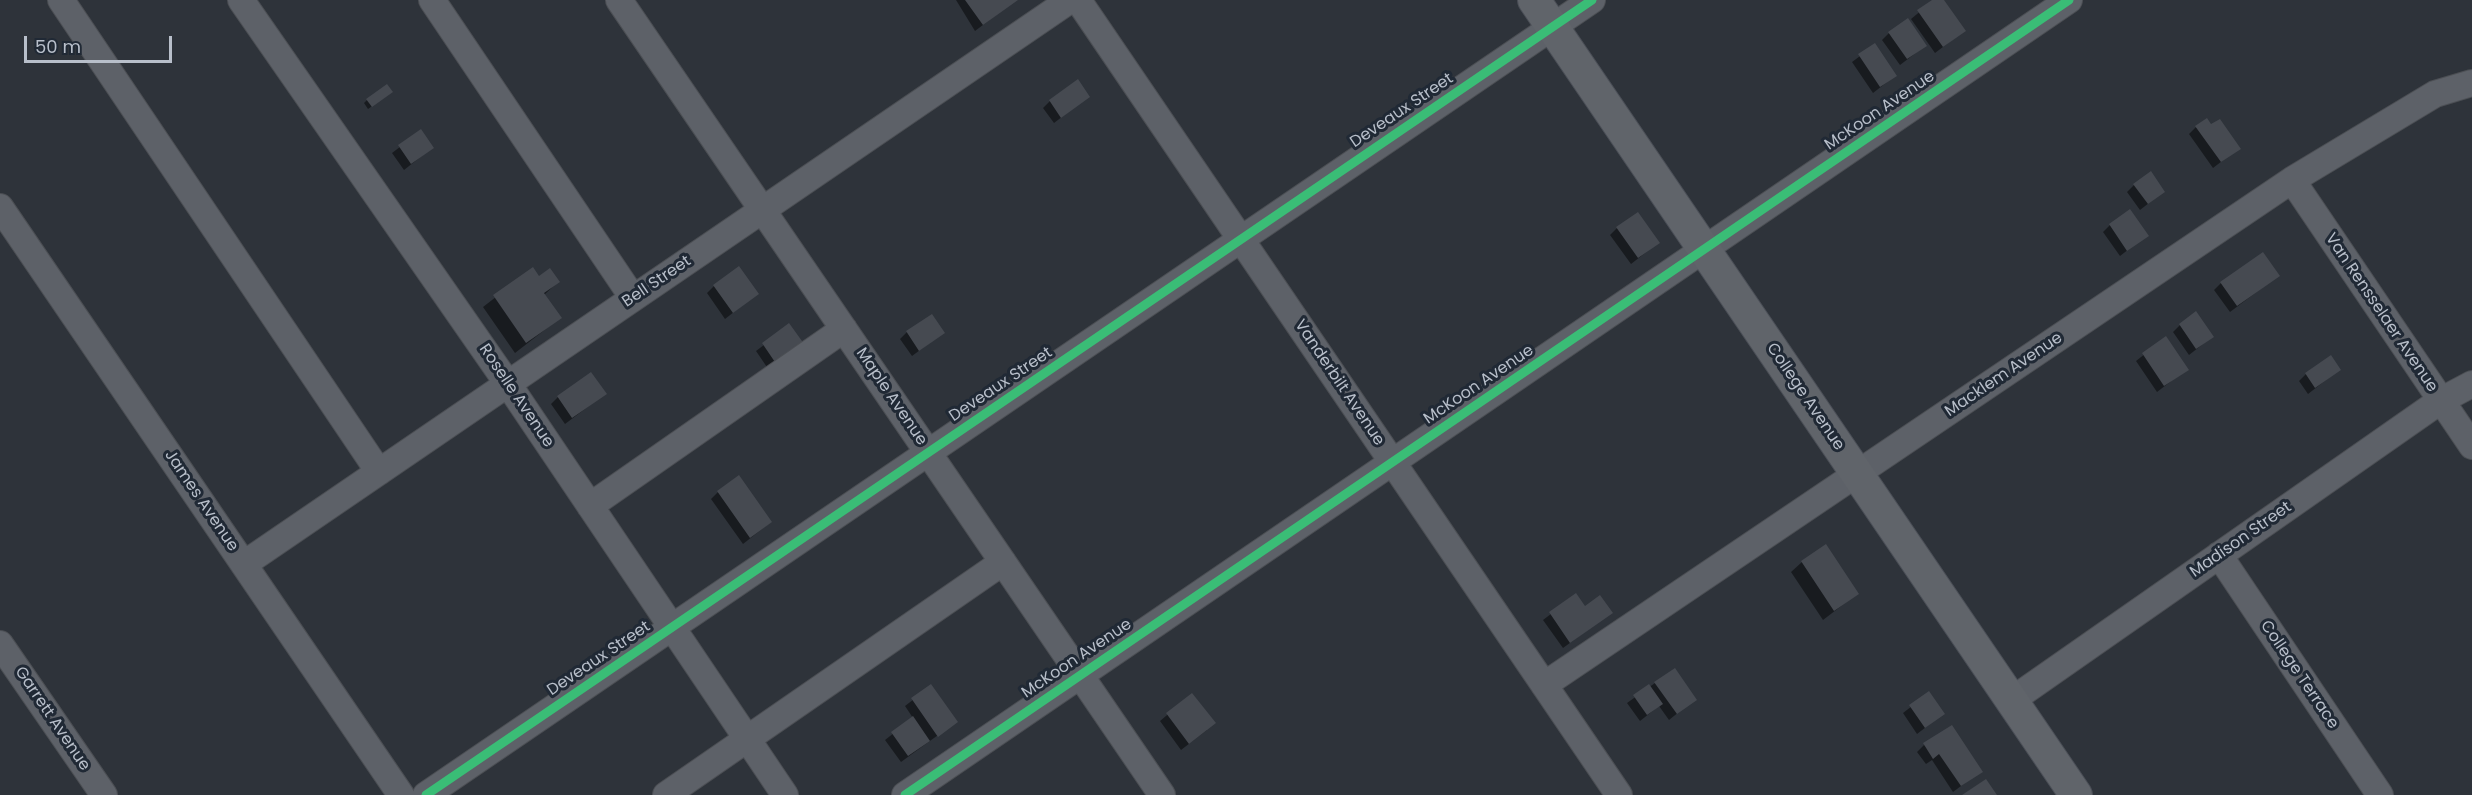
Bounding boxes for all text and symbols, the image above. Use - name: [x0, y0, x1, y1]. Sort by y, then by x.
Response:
- scale bar: [27, 24, 176, 62]
- text: 50 m: [35, 34, 81, 59]
- street label: McKoon Avenue: [1822, 67, 1938, 155]
- street label: Deveaux Street: [1347, 69, 1457, 153]
- street label: Van Rensselaer Avenue: [2321, 230, 2441, 396]
- street label: Bell Street: [619, 252, 695, 312]
- street label: Vanderbilt Avenue: [1290, 317, 1388, 449]
- street label: Macklem Avenue: [1942, 329, 2066, 421]
- street label: College Avenue: [1762, 340, 1848, 454]
- street label: Roselle Avenue: [474, 341, 558, 451]
- street label: McKoon Avenue: [1421, 341, 1537, 429]
- street label: Deveaux Street: [946, 343, 1056, 427]
- street label: Maple Avenue: [851, 345, 931, 449]
- street label: James Avenue: [160, 447, 242, 555]
- street label: Madison Street: [2187, 498, 2295, 582]
- street label: McKoon Avenue: [1019, 615, 1135, 703]
- street label: Deveaux Street: [544, 617, 654, 701]
- street label: College Terrace: [2256, 617, 2342, 733]
- street label: Garrett Avenue: [10, 663, 94, 775]

